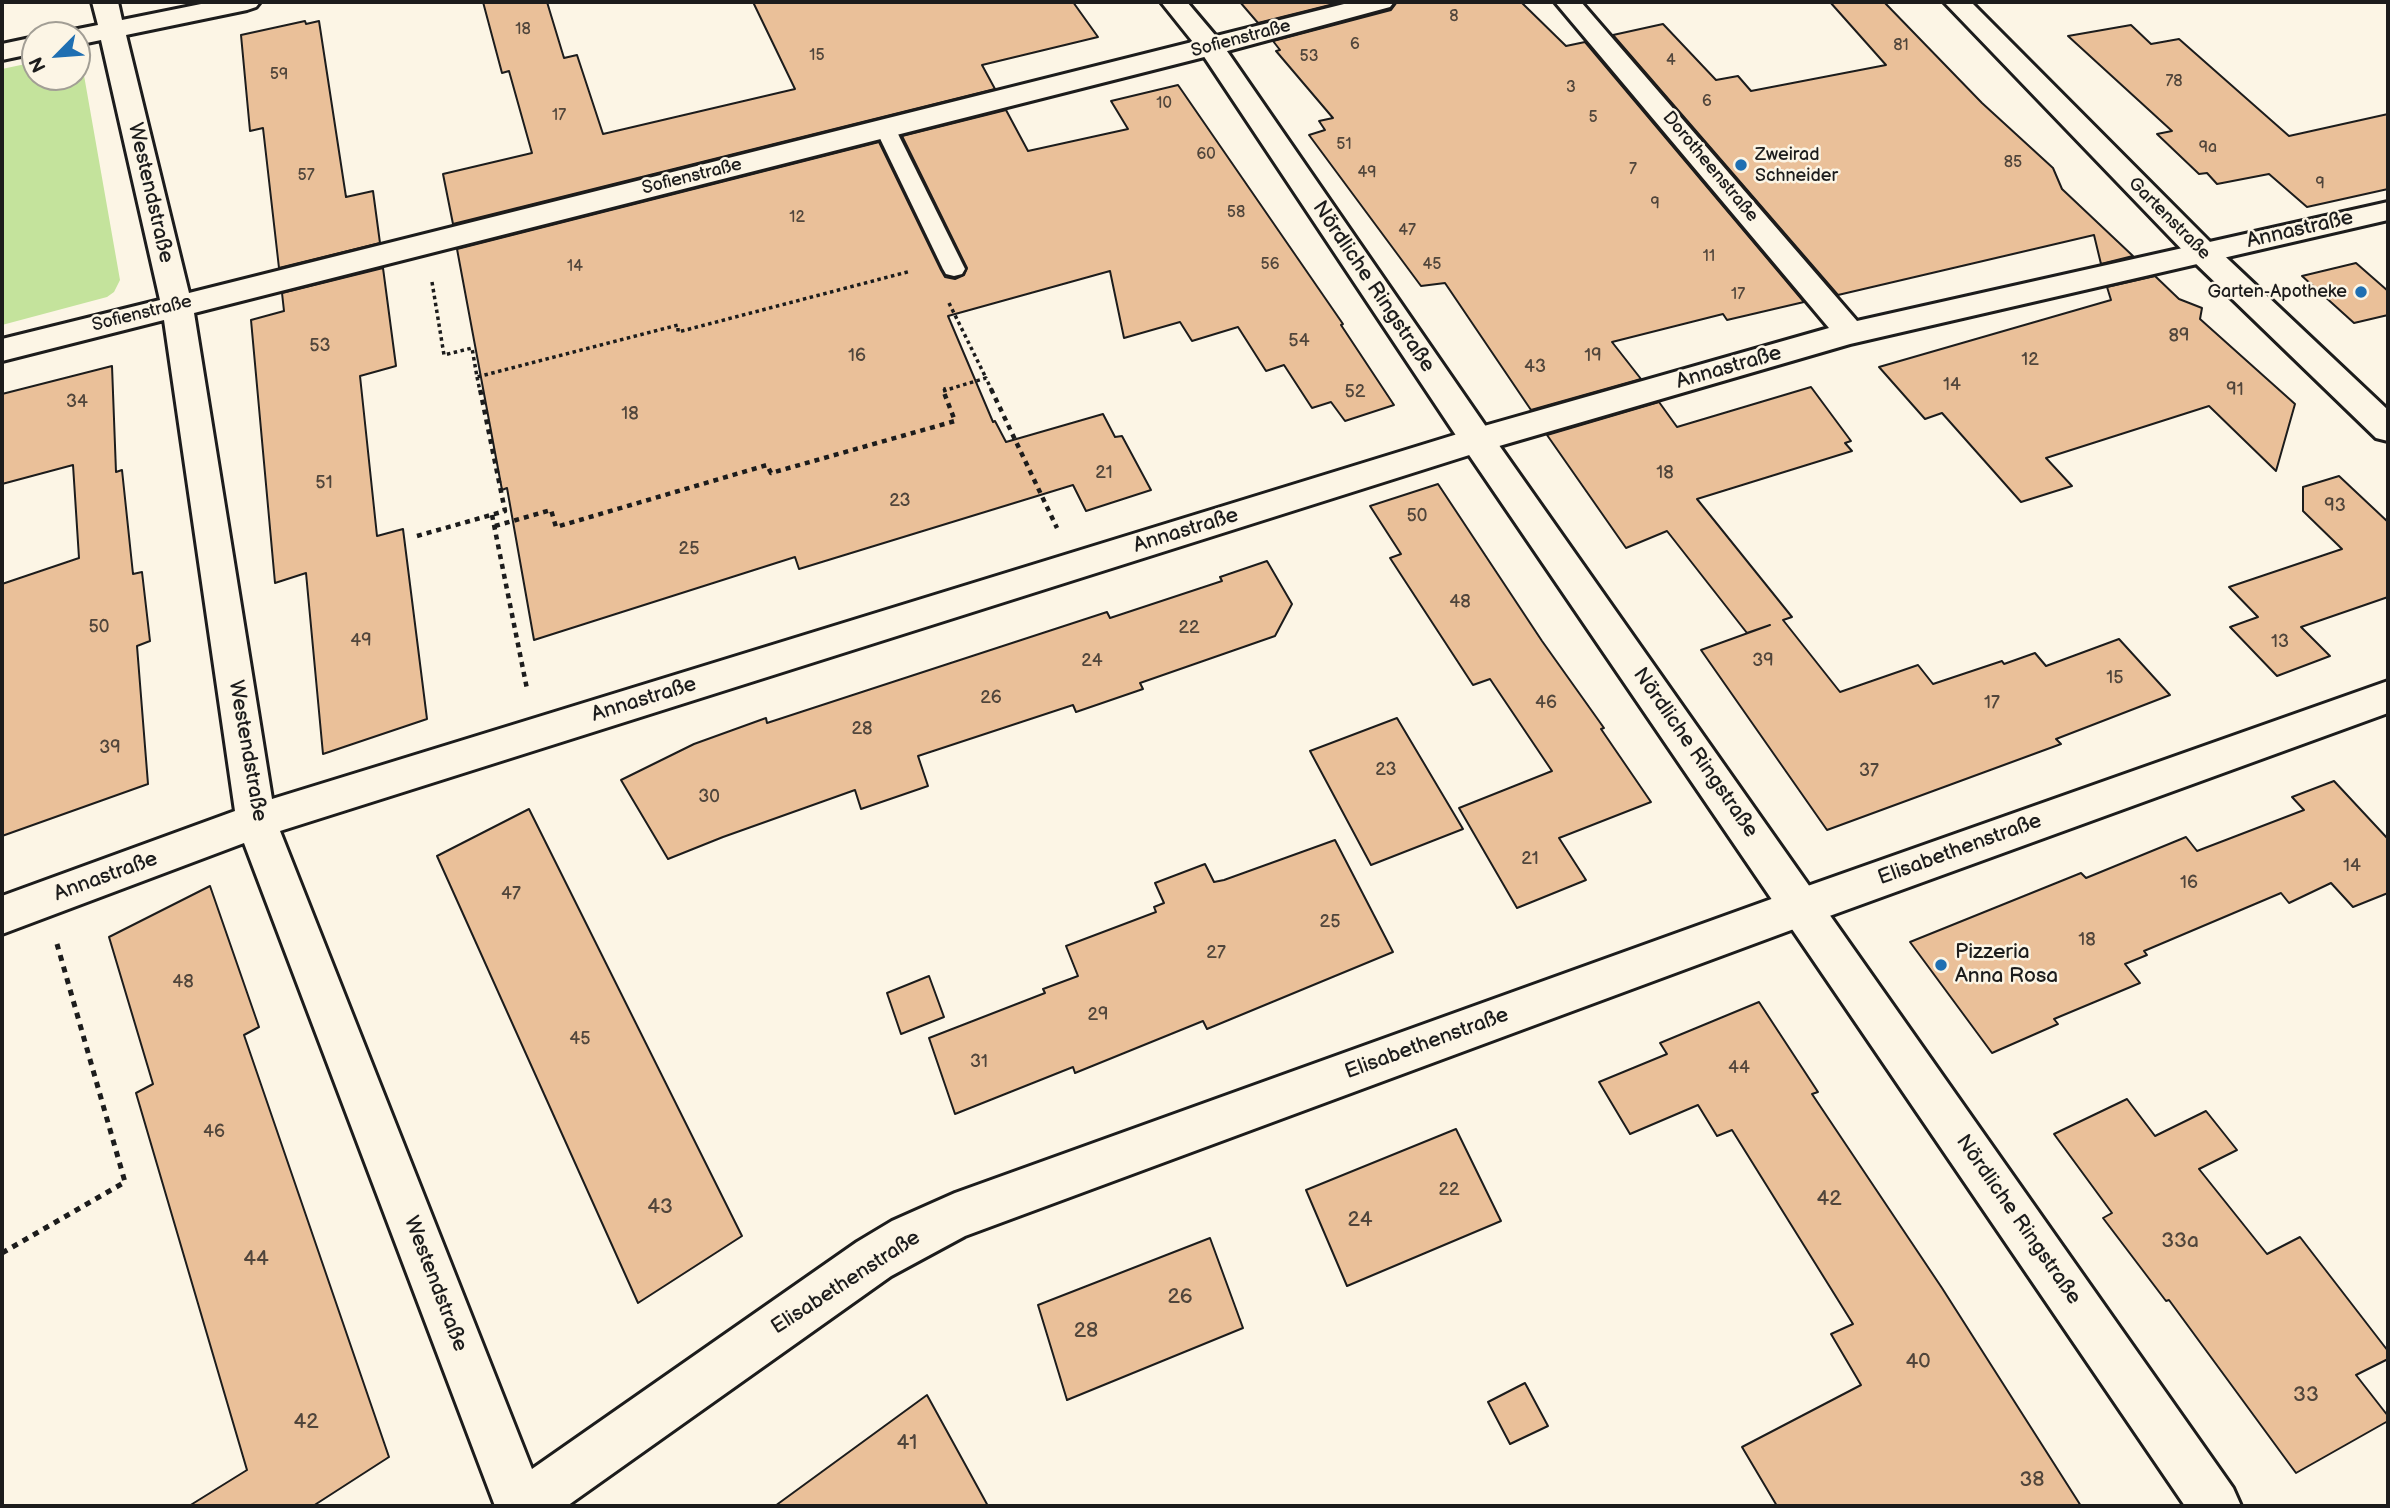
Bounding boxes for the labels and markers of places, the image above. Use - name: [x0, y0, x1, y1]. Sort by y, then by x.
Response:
- place label: Zweirad Schneider: [1755, 144, 1838, 186]
- marker: Zweirad Schneider: [1733, 157, 1749, 173]
- place label: Garten-Apotheke: [2208, 281, 2347, 303]
- marker: Garten-Apotheke: [2353, 284, 2369, 300]
- place label: Pizzeria Anna Rosa: [1955, 940, 2058, 990]
- marker: Pizzeria Anna Rosa: [1933, 957, 1949, 973]

